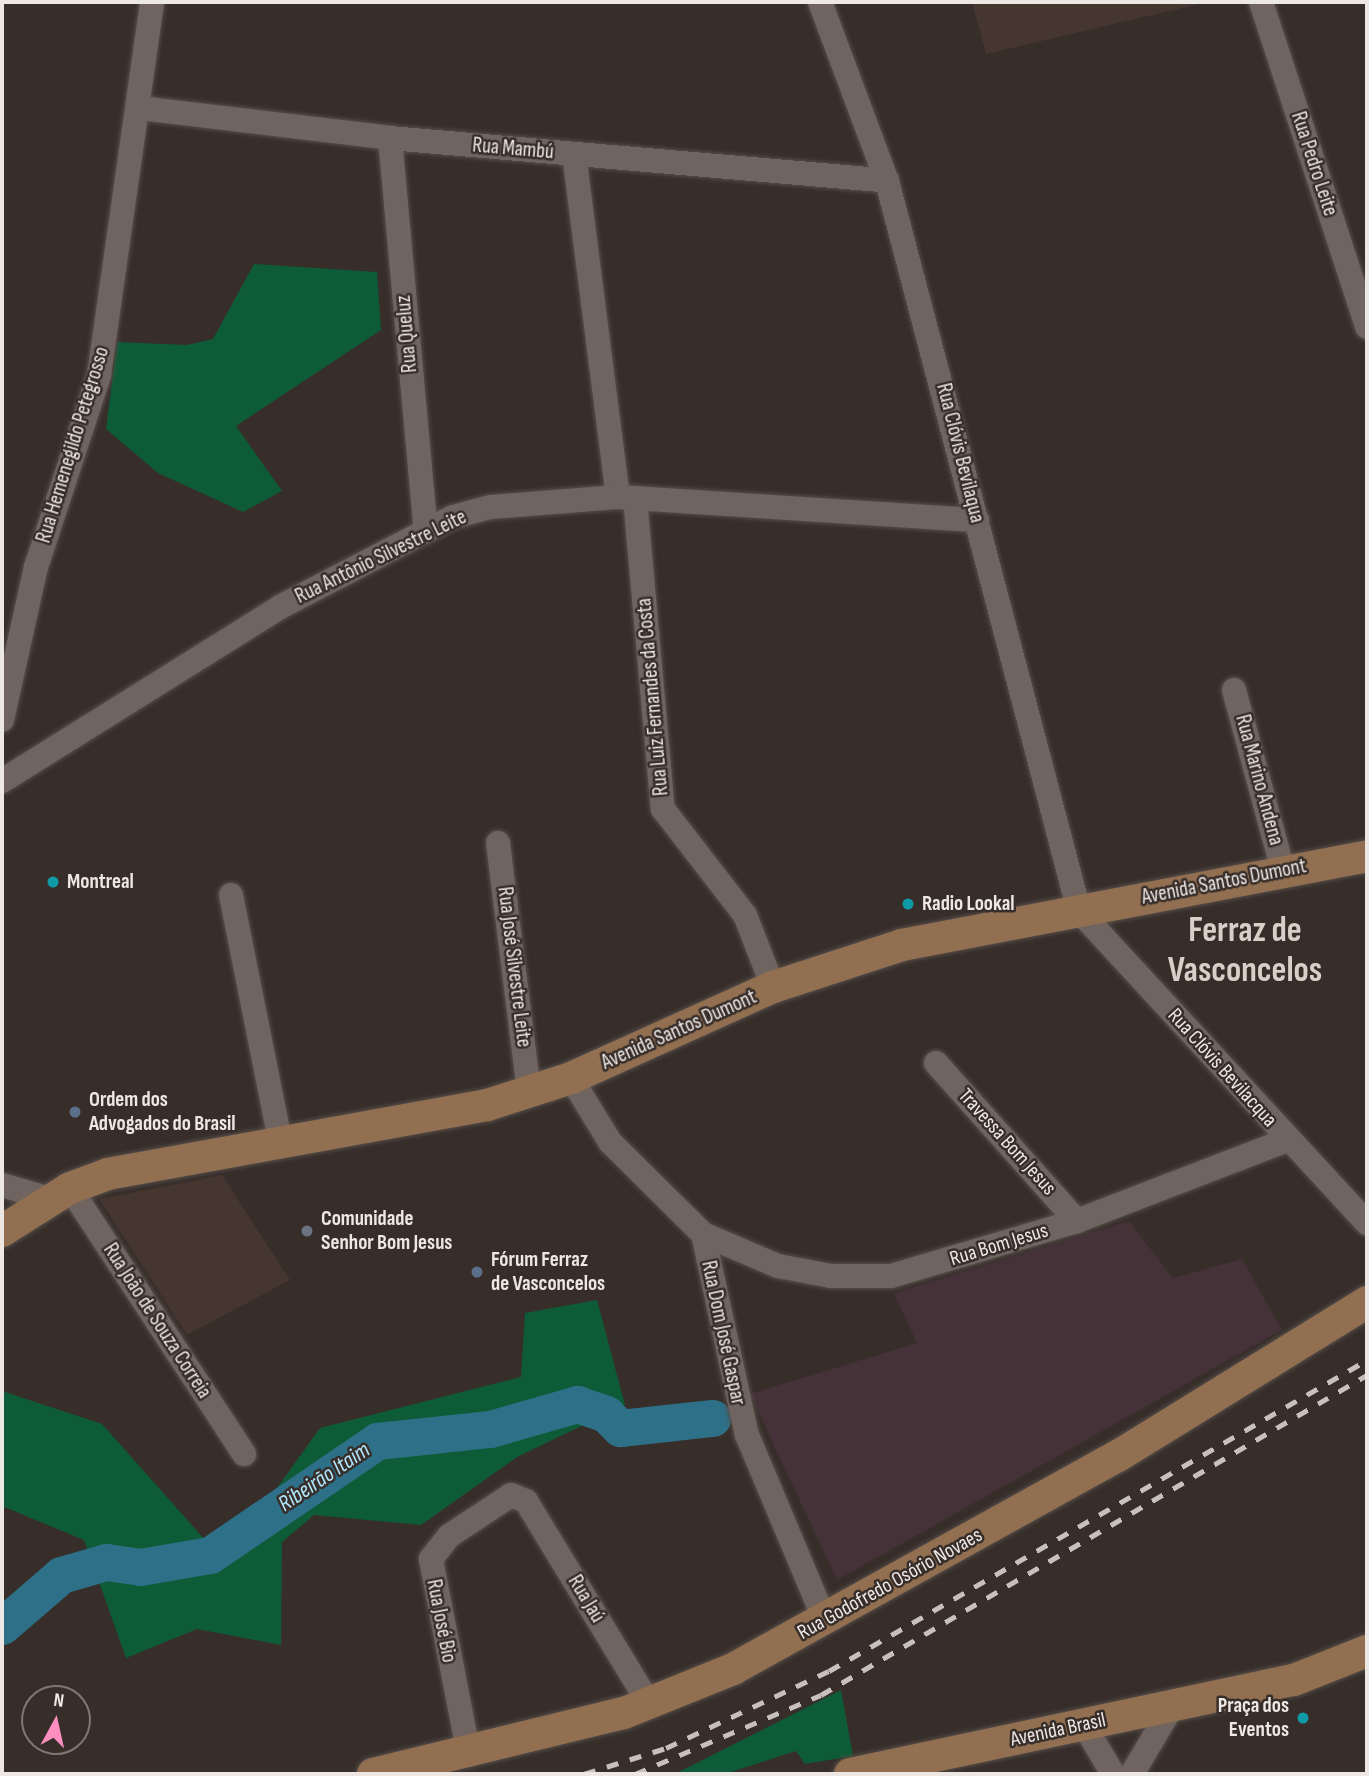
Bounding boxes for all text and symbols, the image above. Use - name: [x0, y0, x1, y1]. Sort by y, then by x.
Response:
- street label: Rua Pedro Leite: [1285, 109, 1343, 219]
- street label: Rua Mambú: [471, 133, 555, 165]
- street label: Rua Queluz: [391, 294, 423, 374]
- street label: Rua Hemenegildo Petegrosso: [31, 344, 115, 546]
- street label: Rua Clóvis Bevilaqua: [931, 381, 989, 525]
- street label: Rua Antônio Silvestre Leite: [291, 505, 471, 609]
- street label: Rua Luiz Fernandes da Costa: [632, 597, 674, 797]
- street label: Rua Marino Andena: [1229, 712, 1289, 848]
- street label: Avenida Santos Dumont: [1140, 854, 1308, 910]
- place label: Montreal: [67, 869, 134, 895]
- marker: Montreal: [45, 874, 61, 890]
- street label: Rua José Silvestre Leite: [492, 885, 536, 1049]
- place label: Radio Lookal: [922, 891, 1015, 917]
- marker: Radio Lookal: [900, 896, 916, 912]
- district label: Ferraz de Vasconcelos: [1168, 910, 1322, 992]
- street label: Avenida Santos Dumont: [598, 985, 760, 1075]
- street label: Rua Clóvis Bevilacqua: [1162, 1003, 1282, 1133]
- street label: Travessa Bom Jesus: [953, 1084, 1061, 1200]
- place label: Ordem dos Advogados do Brasil: [89, 1087, 236, 1137]
- marker: Ordem dos Advogados do Brasil: [67, 1104, 83, 1120]
- place label: Comunidade Senhor Bom Jesus: [321, 1206, 452, 1256]
- street label: Rua Bom Jesus: [947, 1218, 1051, 1272]
- marker: Comunidade Senhor Bom Jesus: [299, 1223, 315, 1239]
- street label: Rua João de Souza Correia: [97, 1239, 217, 1403]
- place label: Fórum Ferraz de Vasconcelos: [491, 1247, 605, 1297]
- street label: Rua Dom José Gaspar: [695, 1259, 751, 1407]
- marker: Fórum Ferraz de Vasconcelos: [469, 1264, 485, 1280]
- water label: Ribeirão Itaim: [273, 1436, 375, 1518]
- street label: Rua Godofredo Osório Novaes: [793, 1523, 987, 1645]
- street label: Rua Jaú: [562, 1571, 610, 1627]
- street label: Rua José Bio: [421, 1577, 461, 1665]
- north arrow: [21, 1685, 91, 1755]
- text: N: [52, 1689, 65, 1713]
- place label: Praça dos Eventos: [1218, 1693, 1289, 1743]
- street label: Avenida Brasil: [1008, 1708, 1108, 1752]
- marker: Praça dos Eventos: [1295, 1710, 1311, 1726]

